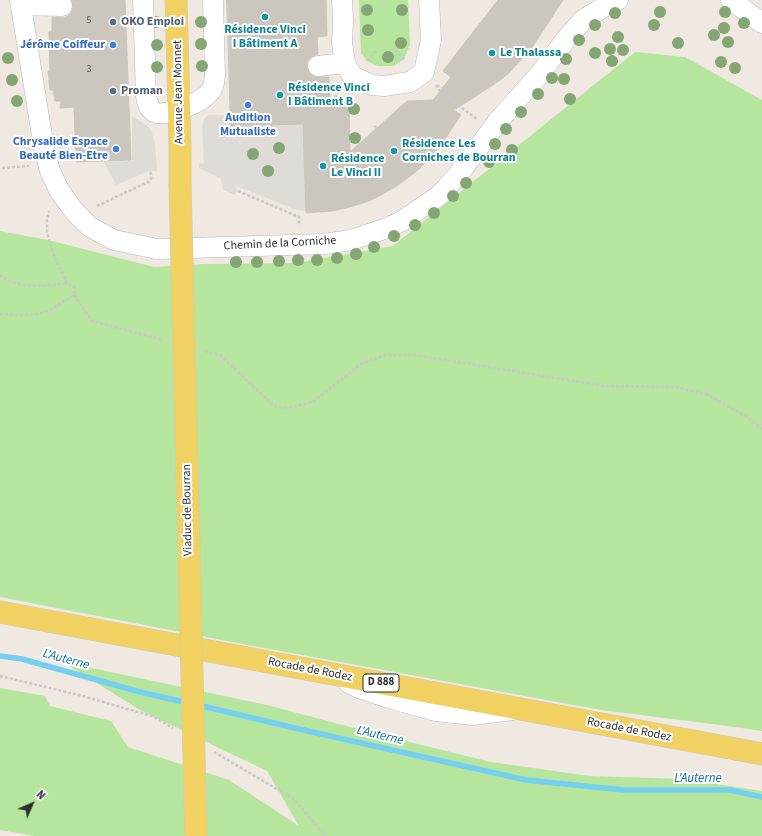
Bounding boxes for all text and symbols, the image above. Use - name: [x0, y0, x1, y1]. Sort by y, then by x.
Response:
- marker: Résidence Vinci I Bâtiment A: [260, 12, 270, 22]
- house number: 5: [87, 15, 91, 27]
- place label: OKO Emploi: [121, 15, 184, 29]
- marker: OKO Emploi: [108, 17, 118, 27]
- place label: Résidence Vinci I Bâtiment A: [224, 23, 306, 51]
- place label: Jérôme Coiffeur: [20, 38, 105, 52]
- marker: Jérôme Coiffeur: [108, 40, 118, 50]
- street label: Avenue Jean Monnet: [171, 40, 187, 144]
- place label: Le Thalassa: [500, 46, 561, 60]
- marker: Le Thalassa: [487, 48, 497, 58]
- house number: 3: [87, 64, 91, 76]
- place label: Résidence Vinci I Bâtiment B: [288, 81, 370, 109]
- place label: Proman: [121, 84, 163, 98]
- marker: Proman: [108, 86, 118, 96]
- marker: Résidence Vinci I Bâtiment B: [275, 90, 285, 100]
- marker: Audition Mutualiste: [243, 100, 253, 110]
- place label: Audition Mutualiste: [220, 111, 276, 139]
- place label: Chrysalide Espace Beauté Bien-Etre: [13, 135, 108, 163]
- place label: Résidence Les Corniches de Bourran: [402, 137, 516, 165]
- marker: Chrysalide Espace Beauté Bien-Etre: [111, 144, 121, 154]
- marker: Résidence Les Corniches de Bourran: [389, 146, 399, 156]
- place label: Résidence Le Vinci II: [331, 152, 385, 180]
- marker: Résidence Le Vinci II: [318, 161, 328, 171]
- street label: Chemin de la Corniche: [223, 234, 337, 254]
- street label: Viaduc de Bourran: [180, 464, 196, 556]
- water label: L'Auterne: [41, 646, 91, 674]
- street label: Rocade de Rodez: [267, 655, 353, 685]
- road number: D 888: [363, 674, 399, 692]
- street label: Rocade de Rodez: [586, 715, 672, 745]
- water label: L'Auterne: [355, 723, 405, 749]
- water label: L'Auterne: [674, 771, 722, 787]
- north arrow: [12, 784, 52, 824]
- text: N: [33, 787, 49, 803]

